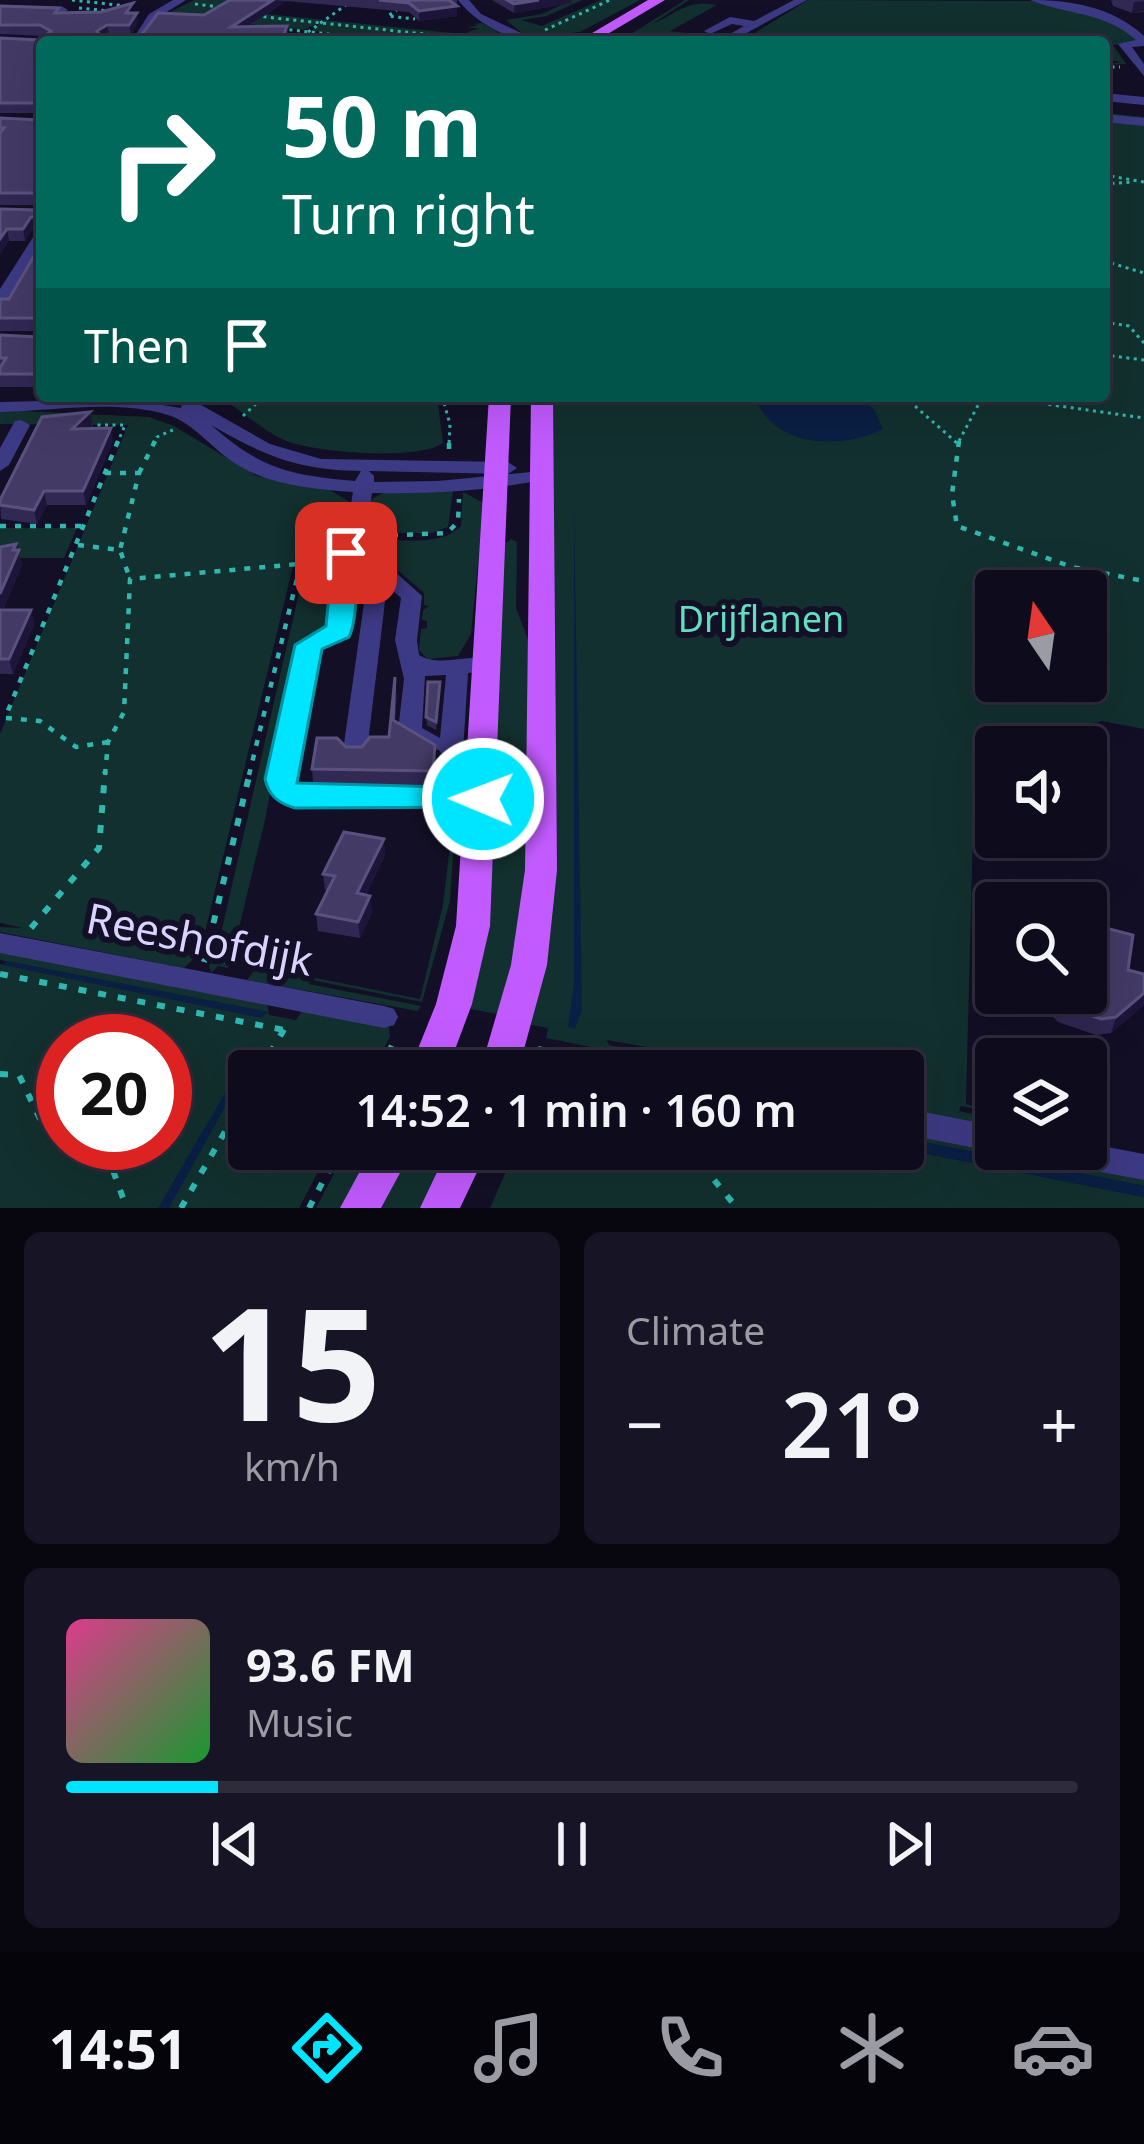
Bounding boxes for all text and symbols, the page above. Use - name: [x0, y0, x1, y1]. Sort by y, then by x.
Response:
- text: 50 m: [282, 67, 482, 182]
- icon: right: [84, 84, 240, 240]
- text: Turn right: [282, 176, 535, 250]
- icon: arrive: [214, 312, 280, 378]
- text: Then: [84, 315, 190, 376]
- pin: [295, 502, 397, 604]
- icon: arrive: [313, 520, 379, 586]
- north arrow: [975, 570, 1107, 702]
- map controls: [975, 570, 1107, 1170]
- park label: Drijflanen: [678, 594, 844, 643]
- button: sound: [975, 726, 1107, 858]
- position arrow: [420, 736, 546, 862]
- button: search: [975, 882, 1107, 1014]
- street label: Reeshofdijk: [82, 888, 319, 988]
- speed limit sign: 20: [36, 1014, 192, 1170]
- button: layers: [975, 1038, 1107, 1170]
- text: 14:52 · 1 min · 160 m: [355, 1079, 797, 1140]
- text: 15: [203, 1254, 381, 1467]
- text: Climate: [626, 1303, 765, 1356]
- text: 21°: [781, 1362, 923, 1484]
- text: −: [626, 1378, 664, 1468]
- text: +: [1040, 1378, 1078, 1468]
- text: km/h: [244, 1439, 340, 1492]
- text: 93.6 FM: [246, 1634, 415, 1695]
- text: Music: [246, 1695, 353, 1748]
- icon: previous: [202, 1811, 268, 1877]
- icon: pause: [539, 1811, 605, 1877]
- icon: next: [876, 1811, 942, 1877]
- icon: directions: [285, 2006, 369, 2090]
- icon: music: [467, 2006, 551, 2090]
- icon: phone: [648, 2006, 732, 2090]
- icon: climate: [830, 2006, 914, 2090]
- icon: car: [1011, 2006, 1095, 2090]
- text: 14:51: [49, 2011, 188, 2085]

